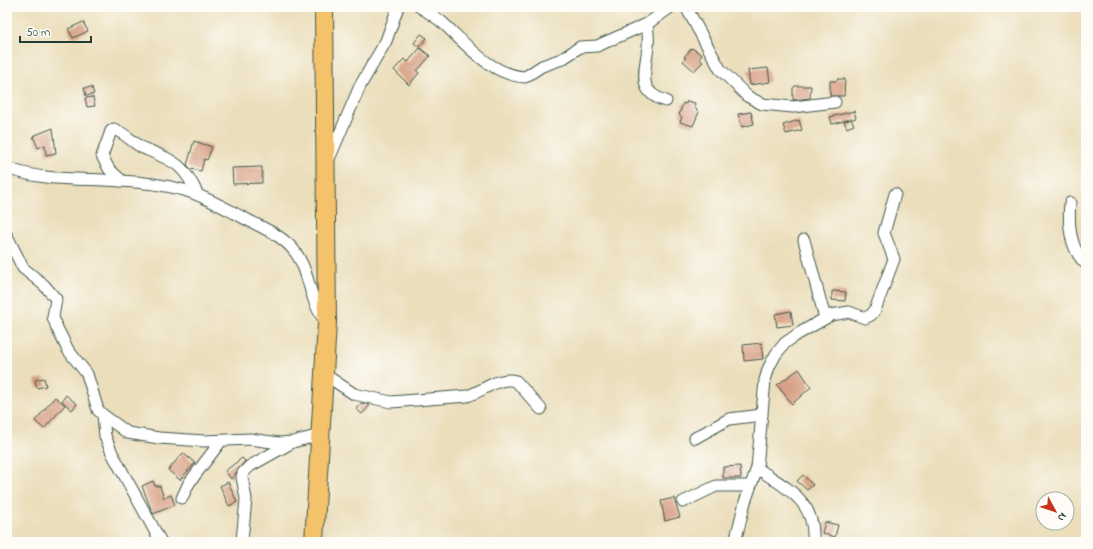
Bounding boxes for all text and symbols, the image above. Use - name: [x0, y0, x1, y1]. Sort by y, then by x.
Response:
- scale bar: [20, 18, 91, 44]
- text: 50 m: [26, 24, 50, 42]
- north arrow: [1035, 491, 1075, 531]
- text: N: [1053, 509, 1070, 525]

